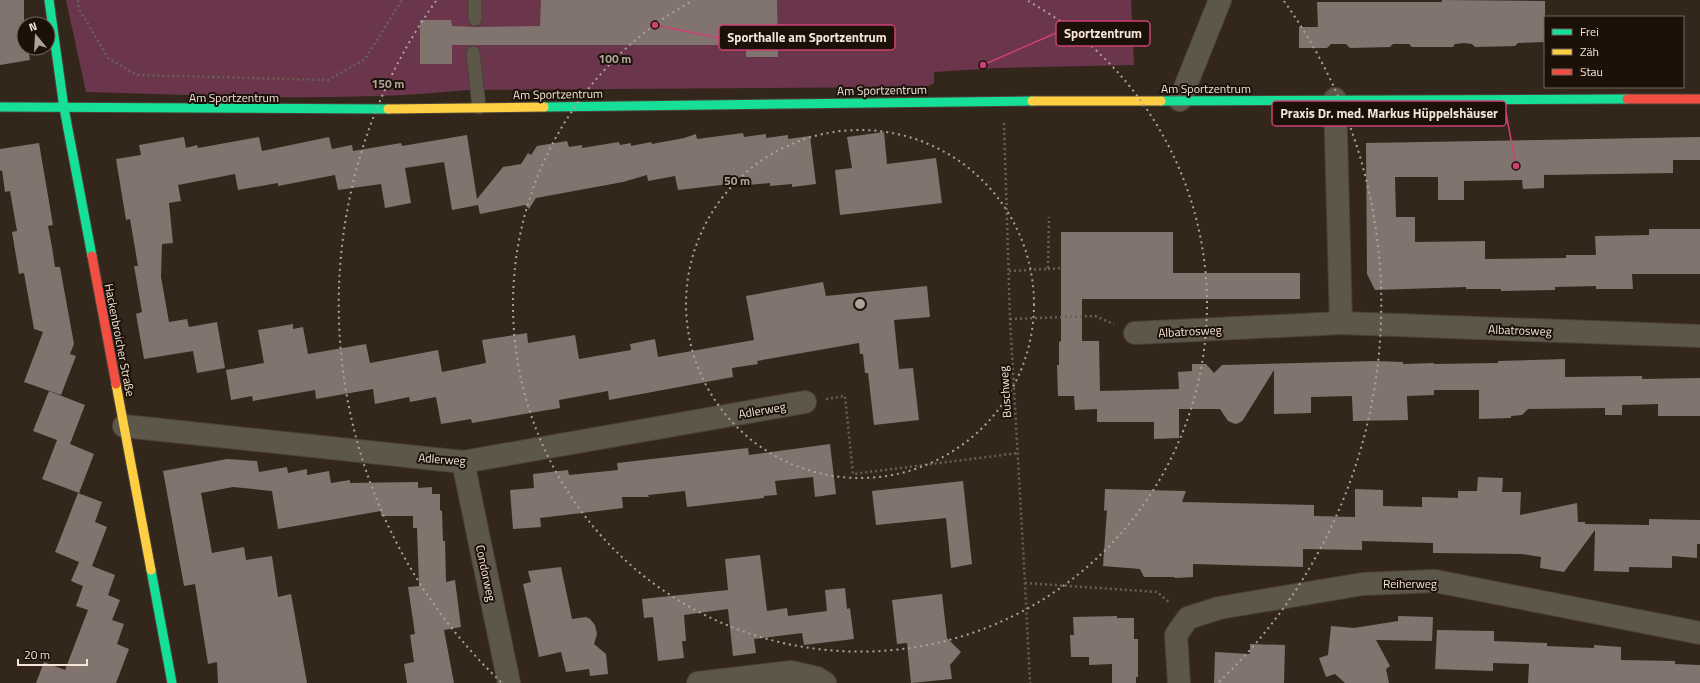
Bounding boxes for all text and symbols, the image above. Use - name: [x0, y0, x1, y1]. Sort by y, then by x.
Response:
- north arrow: [16, 16, 56, 56]
- legend: [1544, 16, 1684, 88]
- text: N: [27, 18, 39, 35]
- callout: Sportzentrum: [1056, 21, 1150, 46]
- text: Frei: [1580, 22, 1599, 41]
- text: Sportzentrum: [1064, 23, 1142, 43]
- callout: Sporthalle am Sportzentrum: [719, 25, 895, 50]
- text: Sporthalle am Sportzentrum: [727, 27, 887, 47]
- text: Zäh: [1580, 42, 1599, 61]
- text: 100 m: [599, 49, 631, 68]
- text: Stau: [1580, 62, 1603, 81]
- text: 150 m: [372, 74, 404, 93]
- street label: Am Sportzentrum: [1161, 79, 1251, 98]
- street label: Am Sportzentrum: [837, 80, 927, 100]
- street label: Am Sportzentrum: [513, 84, 603, 104]
- street label: Am Sportzentrum: [189, 88, 279, 107]
- callout: Praxis Dr. med. Markus Hüppelshäuser: [1272, 101, 1506, 126]
- text: Praxis Dr. med. Markus Hüppelshäuser: [1280, 103, 1498, 123]
- text: 50 m: [724, 171, 750, 190]
- street label: Hackenbroicher Straße: [100, 282, 140, 398]
- centre of rings: [853, 297, 867, 311]
- street label: Albatrosweg: [1488, 319, 1552, 341]
- street label: Albatrosweg: [1158, 320, 1222, 342]
- street label: Buschweg: [994, 365, 1016, 419]
- street label: Adlerweg: [737, 396, 787, 424]
- street label: Adlerweg: [418, 448, 466, 470]
- street label: Condorweg: [471, 543, 501, 603]
- street label: Reiherweg: [1383, 574, 1437, 593]
- scale bar: [18, 641, 87, 667]
- text: 20 m: [24, 645, 50, 664]

